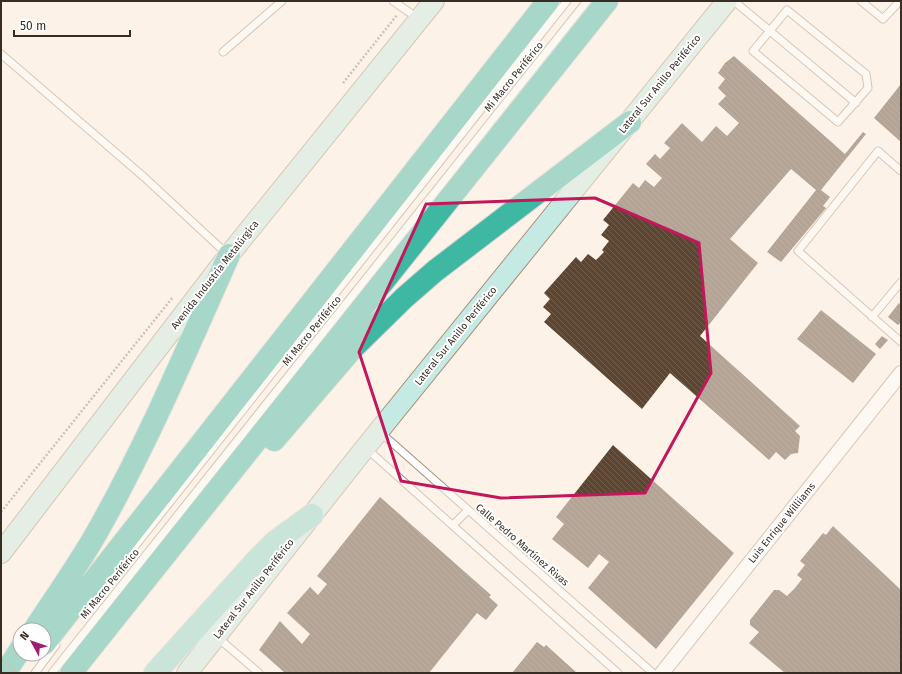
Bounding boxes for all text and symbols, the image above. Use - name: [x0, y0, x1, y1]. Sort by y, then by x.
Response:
- scale bar: [14, 12, 130, 38]
- text: 50 m: [20, 19, 46, 33]
- street label: Lateral Sur Anillo Periférico: [616, 32, 704, 136]
- street label: Mi Macro Periférico: [482, 39, 546, 114]
- street label: Avenida Industria Metalúrgica: [168, 217, 261, 332]
- street label: Lateral Sur Anillo Periférico: [412, 284, 500, 388]
- street label: Mi Macro Periférico: [280, 293, 344, 368]
- street label: Luis Enrique Williiams: [746, 480, 818, 566]
- street label: Calle Pedro Martínez Rivas: [473, 501, 572, 589]
- street label: Lateral Sur Anillo Periférico: [211, 536, 297, 641]
- street label: Mi Macro Periférico: [78, 546, 142, 621]
- north arrow: [12, 622, 52, 662]
- text: N: [17, 629, 32, 643]

